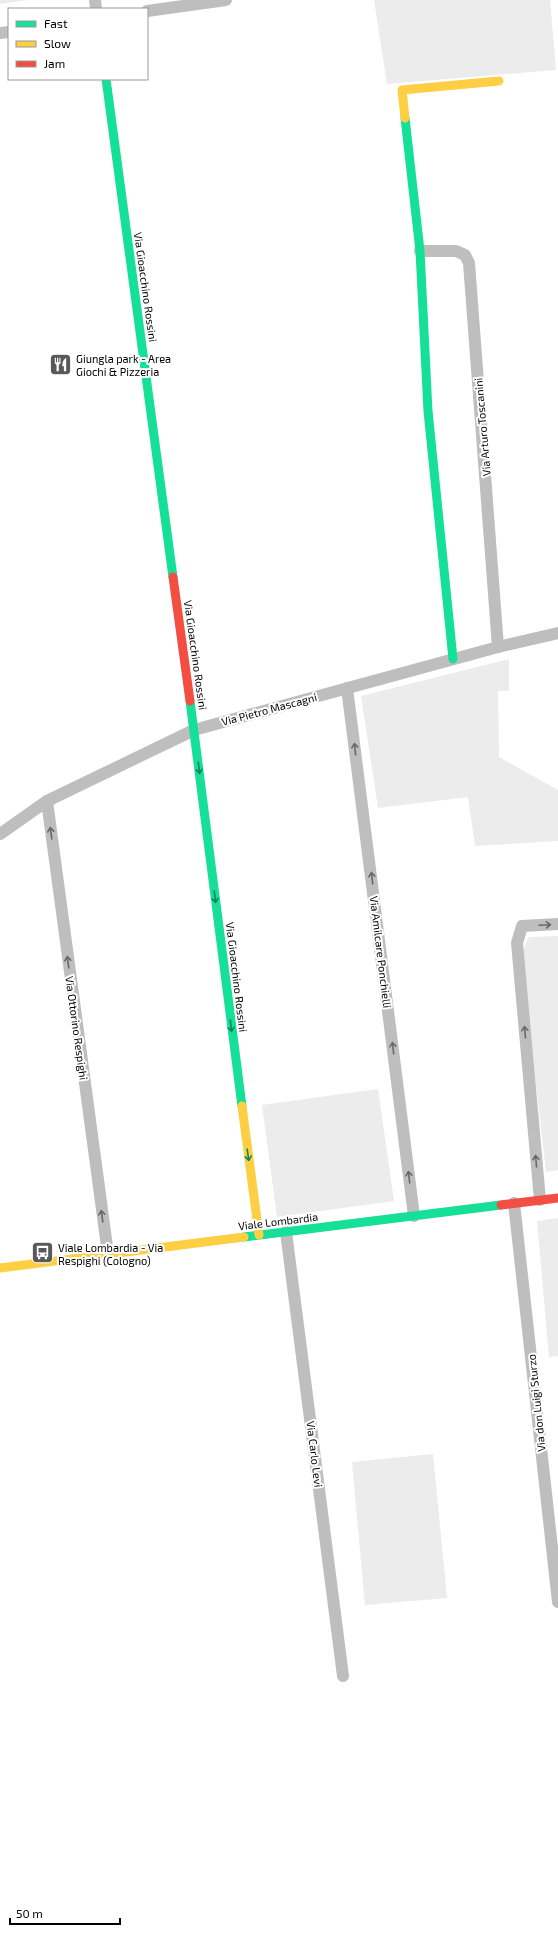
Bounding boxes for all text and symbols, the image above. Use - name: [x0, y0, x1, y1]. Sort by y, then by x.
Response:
- legend: [8, 8, 148, 80]
- text: Fast: [44, 16, 68, 30]
- text: Slow: [44, 36, 71, 50]
- text: Jam: [44, 56, 65, 70]
- street label: Via Gioacchino Rossini: [132, 231, 160, 343]
- restaurant icon: Giungla park - Area Giochi & Pizzeria: [48, 351, 74, 377]
- place label: Giungla park - Area Giochi & Pizzeria: [76, 352, 171, 378]
- street label: Via Arturo Toscanini: [471, 377, 493, 477]
- street label: Via Gioacchino Rossini: [182, 599, 210, 711]
- street label: Via Pietro Mascagni: [220, 690, 318, 728]
- one-way arrow: [351, 743, 359, 756]
- one-way arrow: [195, 761, 202, 774]
- one-way arrow: [47, 827, 55, 840]
- one-way arrow: [368, 872, 375, 885]
- one-way arrow: [211, 890, 219, 903]
- street label: Via Amilcare Ponchielli: [368, 895, 394, 1009]
- street label: Via Gioacchino Rossini: [224, 921, 250, 1033]
- one-way arrow: [538, 921, 551, 929]
- one-way arrow: [64, 956, 72, 969]
- street label: Via Ottorino Respighi: [63, 975, 91, 1081]
- one-way arrow: [227, 1019, 235, 1032]
- one-way arrow: [521, 1026, 528, 1039]
- one-way arrow: [389, 1042, 397, 1055]
- one-way arrow: [244, 1148, 252, 1161]
- one-way arrow: [533, 1155, 540, 1168]
- one-way arrow: [405, 1171, 413, 1184]
- one-way arrow: [99, 1209, 106, 1222]
- street label: Viale Lombardia: [237, 1210, 319, 1232]
- bus stop icon: Viale Lombardia - Via Respighi (Cologno): [30, 1240, 56, 1266]
- place label: Viale Lombardia - Via Respighi (Cologno): [58, 1241, 163, 1267]
- street label: Via don Luigi Sturzo: [524, 1354, 548, 1452]
- street label: Via Carlo Levi: [304, 1420, 326, 1488]
- scale bar: [10, 1900, 120, 1926]
- text: 50 m: [16, 1906, 43, 1920]

